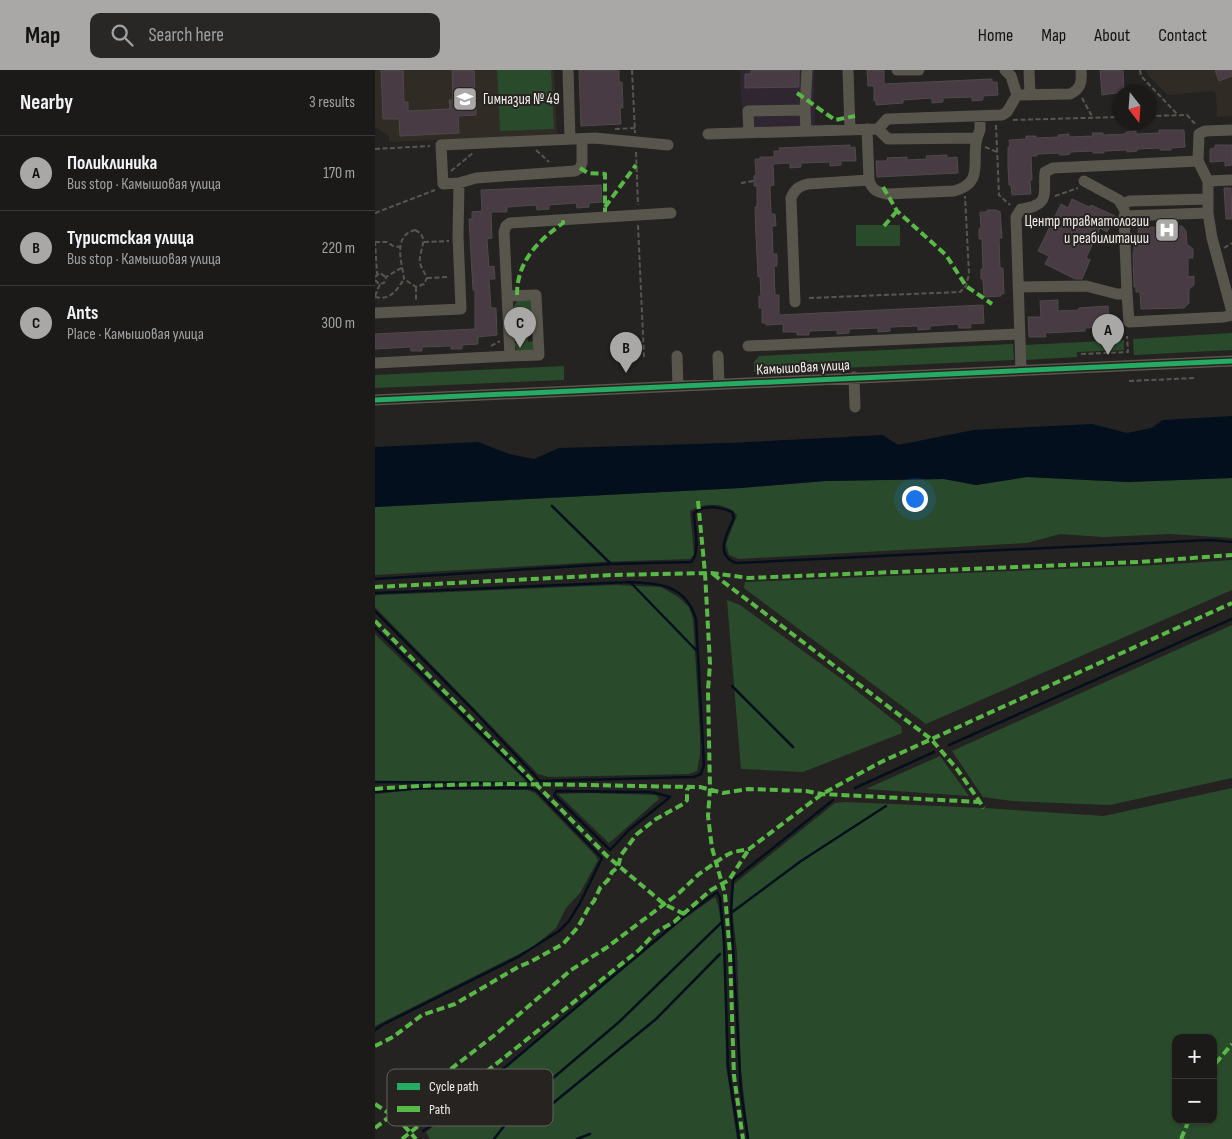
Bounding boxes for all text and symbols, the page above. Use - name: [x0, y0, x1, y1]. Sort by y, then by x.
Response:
- search box: [90, 13, 440, 58]
- text: Map: [25, 21, 60, 50]
- icon: search: [108, 21, 136, 49]
- text: Search here: [148, 24, 224, 47]
- text: Home: [978, 25, 1013, 46]
- text: Map: [1041, 25, 1066, 46]
- text: About: [1094, 25, 1130, 46]
- text: Contact: [1158, 25, 1207, 46]
- north arrow: [1112, 85, 1157, 130]
- school or university icon: Гимназия № 49: [452, 86, 478, 112]
- text: Nearby: [20, 90, 73, 115]
- place label: Гимназия № 49: [483, 90, 560, 109]
- text: 3 results: [309, 93, 355, 112]
- text: Поликлиника: [67, 152, 157, 175]
- text: A: [32, 164, 40, 183]
- text: 170 m: [323, 164, 355, 183]
- text: Bus stop · Камышовая улица: [67, 175, 221, 194]
- place label: Центр травматологии и реабилитации: [1025, 212, 1149, 248]
- hospital icon: Центр травматологии и реабилитации: [1154, 217, 1180, 243]
- text: Туристская улица: [67, 227, 194, 250]
- text: B: [32, 239, 40, 258]
- text: 220 m: [322, 239, 355, 258]
- text: Bus stop · Камышовая улица: [67, 250, 221, 269]
- text: Ants: [67, 302, 98, 325]
- pin: C: [504, 307, 536, 348]
- text: C: [32, 314, 40, 333]
- text: 300 m: [321, 314, 355, 333]
- pin: A: [1092, 314, 1124, 355]
- text: Place · Камышовая улица: [67, 325, 204, 344]
- pin: B: [610, 332, 642, 373]
- street label: Камышовая улица: [756, 356, 850, 379]
- your location: [902, 486, 928, 512]
- map controls: [1172, 1034, 1217, 1124]
- button: +: [1172, 1034, 1217, 1079]
- legend: [387, 1069, 553, 1126]
- text: Cycle path: [429, 1078, 479, 1095]
- button: −: [1172, 1079, 1217, 1124]
- text: Path: [429, 1101, 450, 1118]

